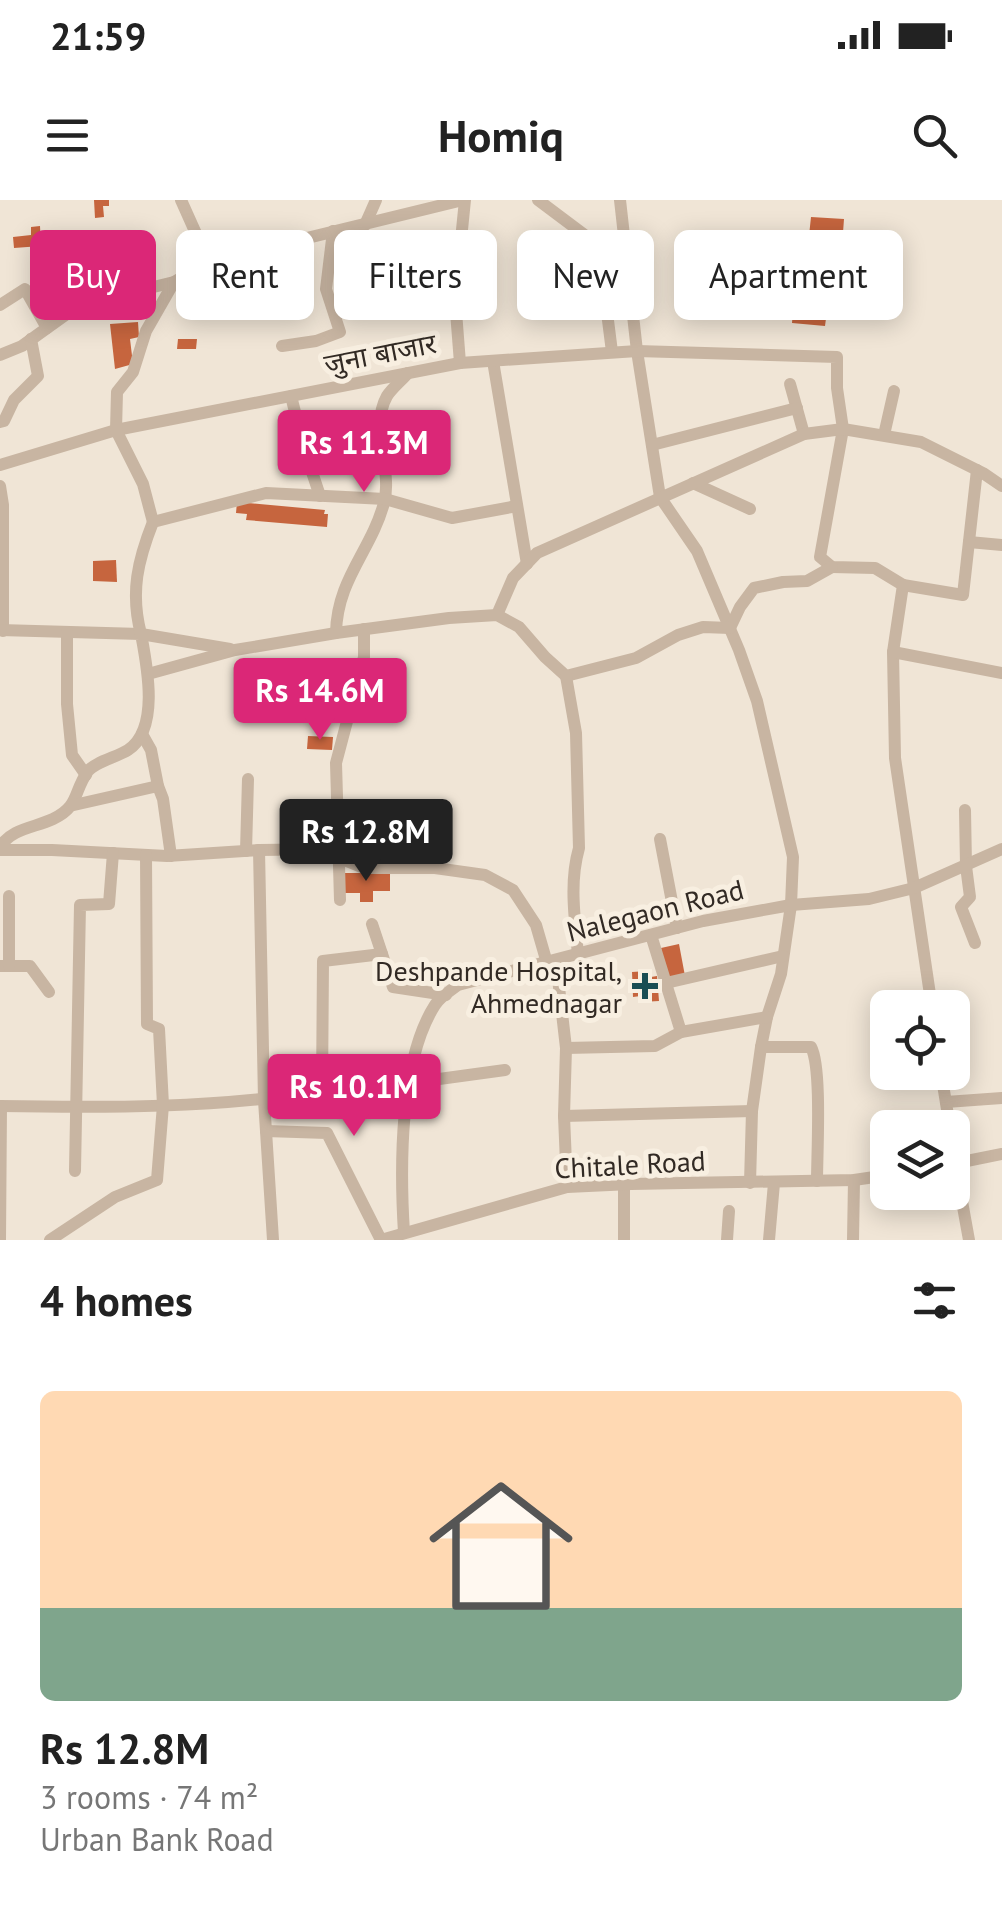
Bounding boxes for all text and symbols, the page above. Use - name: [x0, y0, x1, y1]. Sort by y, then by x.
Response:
- text: 21:59: [50, 11, 146, 60]
- text: Homiq: [438, 106, 564, 164]
- icon: menu: [40, 108, 95, 163]
- icon: search: [907, 108, 962, 163]
- chip: Buy: [30, 230, 156, 320]
- chip: Rent: [176, 230, 314, 320]
- chip: Filters: [334, 230, 497, 320]
- chip: New: [517, 230, 654, 320]
- chip: Apartment: [674, 230, 903, 320]
- street label: जुना बाजार: [321, 324, 440, 382]
- pin: Rs 11.3M: [261, 410, 467, 495]
- text: Rs 11.3M: [300, 421, 428, 463]
- pin: Rs 14.6M: [217, 658, 423, 743]
- text: Rs 14.6M: [256, 669, 384, 711]
- pin: Rs 12.8M: [263, 799, 469, 884]
- text: Rs 12.8M: [302, 810, 430, 852]
- street label: Nalegaon Road: [563, 870, 747, 950]
- place label: Deshpande Hospital, Ahmednagar: [375, 952, 622, 1021]
- marker: Deshpande Hospital, Ahmednagar: [632, 973, 658, 999]
- map controls: [870, 990, 970, 1210]
- button: locate: [870, 990, 970, 1090]
- pin: Rs 10.1M: [251, 1054, 457, 1139]
- text: Rs 10.1M: [290, 1065, 418, 1107]
- button: layers: [870, 1110, 970, 1210]
- street label: Chitale Road: [553, 1142, 707, 1186]
- text: 4 homes: [40, 1273, 193, 1328]
- icon: filters: [907, 1273, 962, 1328]
- icon: home: [411, 1456, 591, 1636]
- text: Rs 12.8M: [40, 1721, 209, 1776]
- text: 3 rooms · 74 m²: [40, 1776, 258, 1818]
- text: Urban Bank Road: [40, 1818, 274, 1860]

